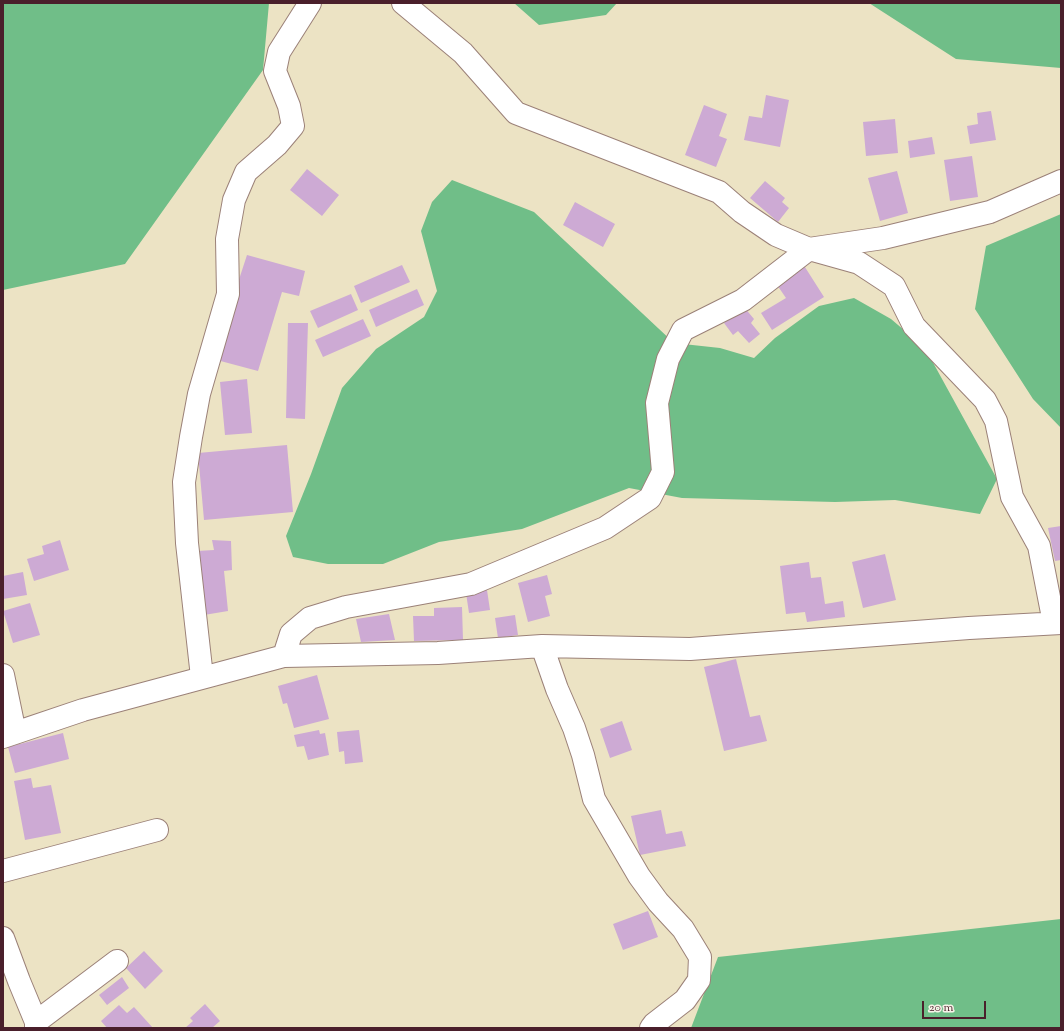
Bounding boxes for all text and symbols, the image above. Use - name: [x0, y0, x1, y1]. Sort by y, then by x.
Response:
- scale bar: [924, 993, 988, 1019]
- text: 20 m: [929, 999, 953, 1017]

